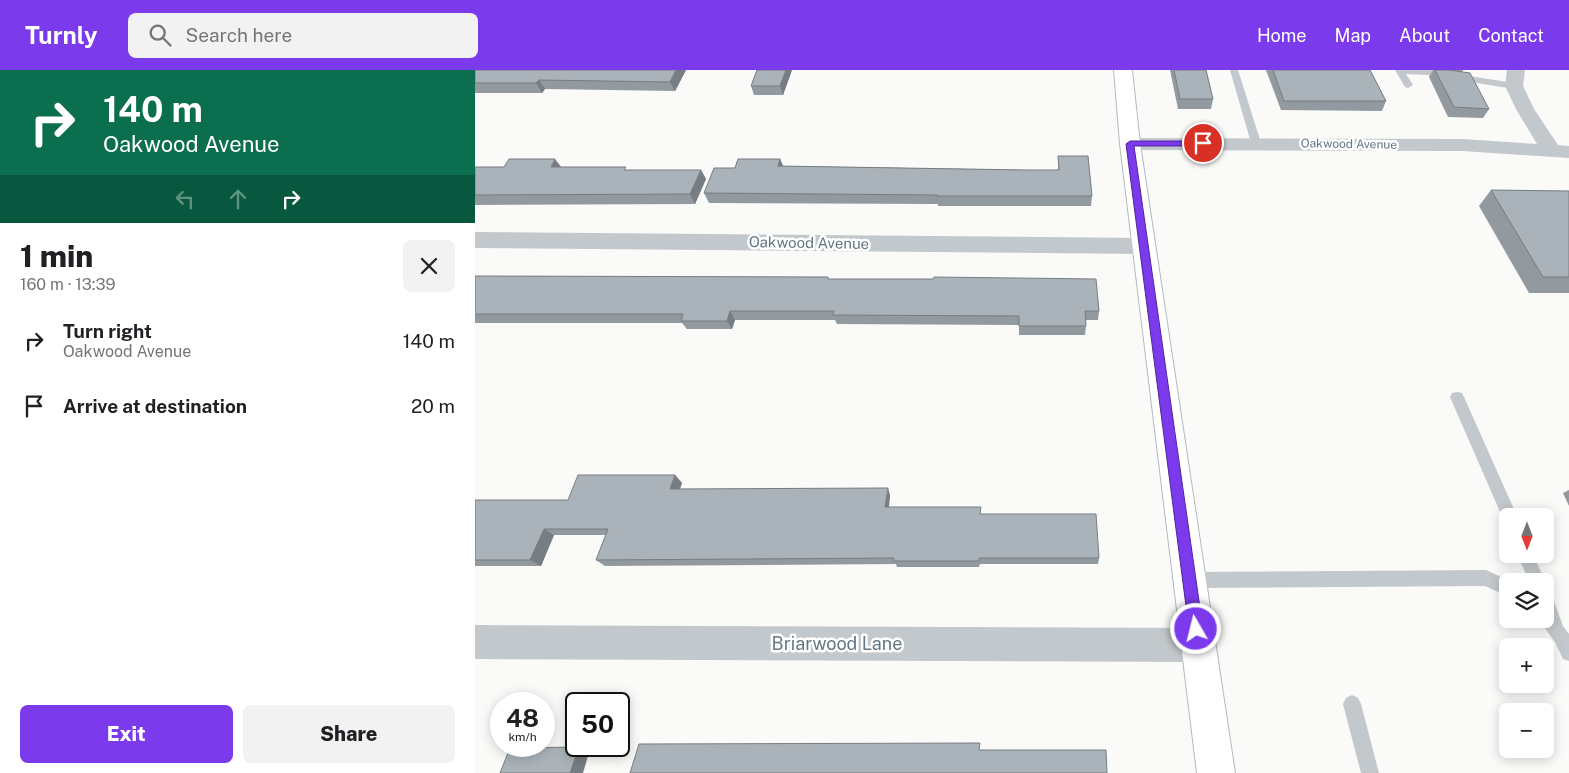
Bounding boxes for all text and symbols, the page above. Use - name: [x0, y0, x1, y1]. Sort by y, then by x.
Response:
- search box: [128, 13, 478, 58]
- text: Turnly: [25, 21, 98, 49]
- icon: search: [146, 21, 174, 49]
- text: Search here: [186, 24, 292, 46]
- text: Home: [1257, 25, 1307, 46]
- text: Map: [1335, 25, 1371, 46]
- text: About: [1399, 25, 1450, 46]
- text: Contact: [1478, 25, 1544, 46]
- text: 140 m: [103, 89, 203, 130]
- icon: right: [20, 90, 85, 155]
- pin: [1182, 122, 1224, 164]
- icon: arrive: [1189, 129, 1217, 157]
- text: Oakwood Avenue: [103, 131, 280, 157]
- street label: Oakwood Avenue: [1301, 136, 1397, 152]
- icon: left: [171, 185, 199, 213]
- icon: ahead: [224, 185, 252, 213]
- icon: right: [277, 185, 305, 213]
- street label: Oakwood Avenue: [749, 233, 869, 252]
- text: 1 min: [20, 238, 93, 274]
- button: close: [403, 240, 455, 292]
- text: 160 m · 13:39: [20, 275, 115, 294]
- text: Turn right: [63, 320, 152, 342]
- icon: right: [20, 327, 48, 355]
- text: 140 m: [403, 330, 455, 352]
- text: Oakwood Avenue: [63, 342, 191, 361]
- icon: arrive: [20, 392, 48, 420]
- text: Arrive at destination: [63, 395, 247, 417]
- text: 20 m: [411, 395, 455, 417]
- north arrow: [1499, 508, 1554, 562]
- map controls: [1499, 508, 1554, 758]
- button: layers: [1499, 573, 1554, 628]
- position arrow: [1169, 602, 1221, 654]
- street label: Briarwood Lane: [772, 633, 902, 654]
- button: +: [1499, 638, 1554, 693]
- speed limit sign: 50: [565, 692, 630, 757]
- text: 48: [506, 703, 539, 733]
- button: −: [1499, 703, 1554, 758]
- button: Exit: [20, 705, 233, 763]
- button: Share: [243, 705, 455, 763]
- text: km/h: [508, 730, 537, 744]

